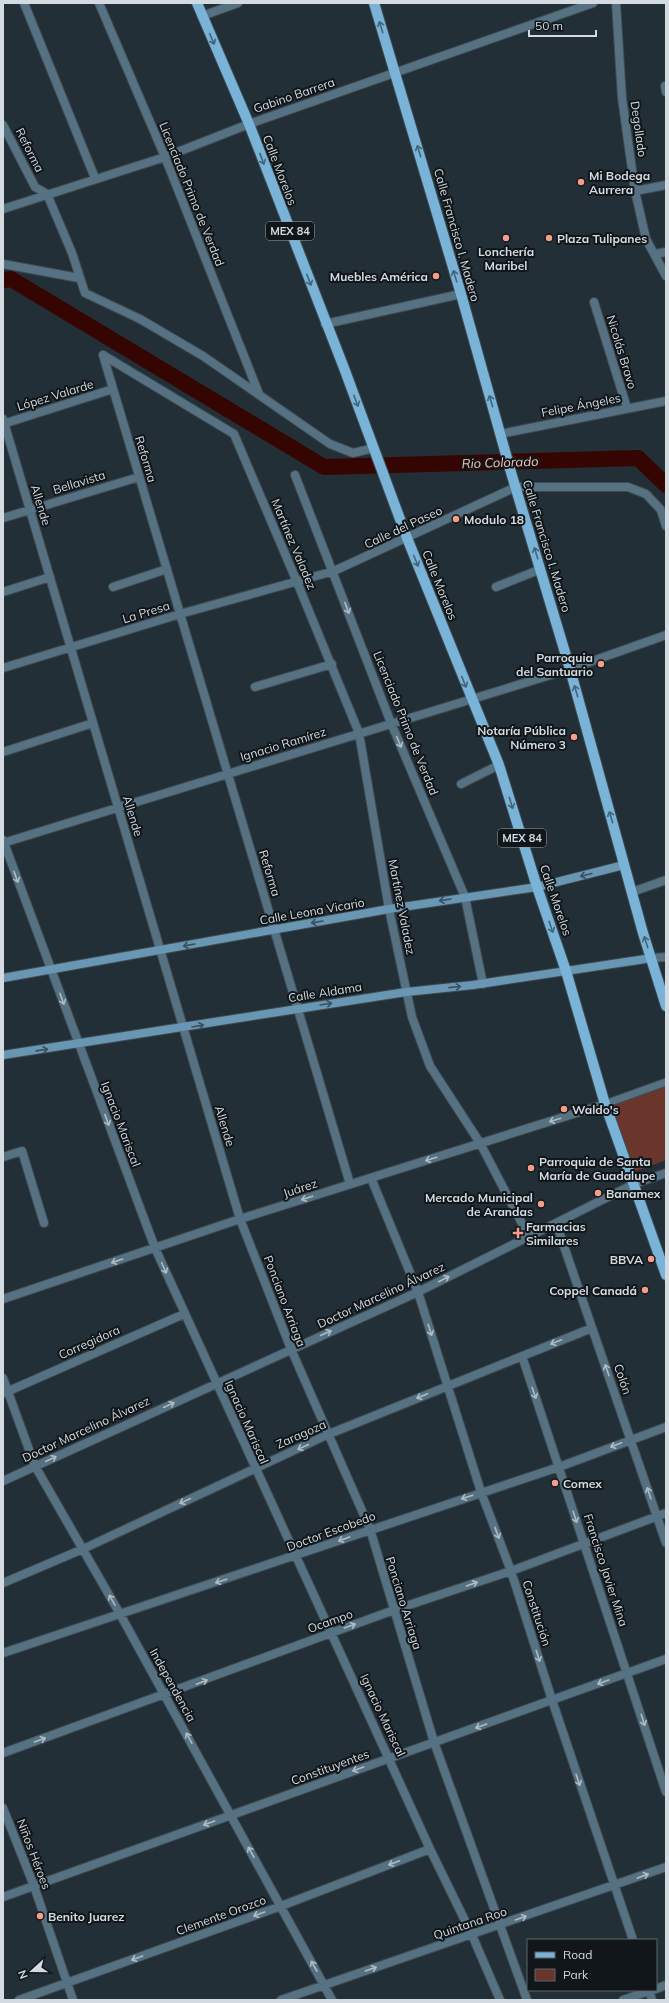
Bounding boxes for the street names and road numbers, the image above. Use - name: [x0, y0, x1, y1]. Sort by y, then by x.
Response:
- street label: Gabino Barrera: [251, 74, 337, 116]
- street label: Degollado: [628, 100, 650, 158]
- street label: Licenciado Primo de Verdad: [156, 120, 228, 268]
- street label: Reforma: [13, 125, 47, 175]
- street label: Calle Morelos: [260, 133, 300, 207]
- street label: Calle Francisco I. Madero: [431, 167, 483, 303]
- road number: MEX 84: [266, 222, 314, 240]
- street label: Nicolás Bravo: [604, 313, 640, 391]
- street label: López Valarde: [15, 376, 95, 414]
- street label: Felipe Ángeles: [540, 390, 622, 420]
- street label: Reforma: [132, 434, 160, 484]
- street label: Bellavista: [51, 467, 107, 497]
- street label: Calle Francisco I. Madero: [520, 478, 574, 614]
- street label: Allende: [28, 483, 54, 527]
- street label: Martínez Valadez: [268, 496, 320, 592]
- street label: Calle del Paseo: [362, 502, 445, 552]
- street label: Calle Morelos: [419, 548, 461, 622]
- street label: La Presa: [121, 598, 171, 626]
- street label: Licenciado Primo de Verdad: [370, 649, 442, 797]
- street label: Ignacio Ramírez: [238, 724, 328, 764]
- street label: Allende: [120, 794, 146, 838]
- road number: MEX 84: [498, 829, 546, 847]
- street label: Reforma: [256, 848, 284, 898]
- street label: Martínez Valadez: [385, 858, 419, 956]
- street label: Calle Morelos: [537, 862, 575, 938]
- street label: Calle Leona Vicario: [258, 894, 366, 928]
- street label: Calle Aldama: [287, 979, 363, 1005]
- street label: Ignacio Mariscal: [98, 1079, 144, 1169]
- street label: Allende: [212, 1104, 238, 1148]
- street label: Juárez: [281, 1175, 319, 1201]
- street label: Ponciano Arriaga: [261, 1253, 309, 1349]
- street label: Doctor Marcelino Álvarez: [315, 1259, 447, 1331]
- street label: Corregidora: [56, 1322, 122, 1362]
- street label: Colón: [611, 1362, 635, 1396]
- street label: Ignacio Mariscal: [222, 1378, 272, 1466]
- street label: Doctor Marcelino Álvarez: [20, 1393, 152, 1465]
- street label: Zaragoza: [274, 1416, 328, 1452]
- street label: Doctor Escobedo: [284, 1508, 378, 1554]
- street label: Francisco Javier Mina: [581, 1512, 631, 1628]
- street label: Ponciano Arriaga: [383, 1555, 425, 1651]
- street label: Constitución: [519, 1578, 555, 1648]
- street label: Ocampo: [305, 1606, 355, 1636]
- street label: Independencia: [147, 1646, 199, 1724]
- street label: Ignacio Mariscal: [357, 1671, 409, 1759]
- street label: Constituyentes: [289, 1746, 371, 1788]
- street label: Niños Héroes: [14, 1817, 54, 1891]
- street label: Clemente Orozco: [174, 1892, 268, 1938]
- street label: Quintana Roo: [431, 1903, 509, 1943]

